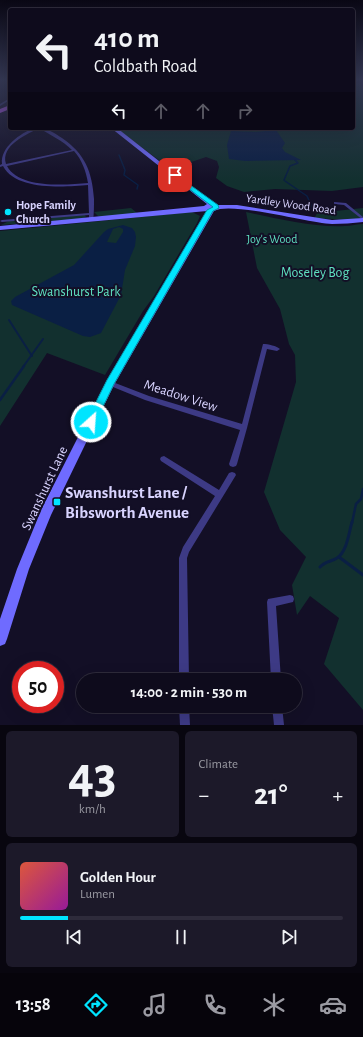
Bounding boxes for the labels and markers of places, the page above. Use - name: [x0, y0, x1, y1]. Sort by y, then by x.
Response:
- pin: [158, 158, 192, 192]
- place label: Hope Family Church: [16, 199, 77, 225]
- marker: Hope Family Church: [3, 207, 13, 217]
- place label: Swanshurst Lane / Bibsworth Avenue: [65, 484, 189, 521]
- marker: Swanshurst Lane / Bibsworth Avenue: [52, 497, 62, 507]

